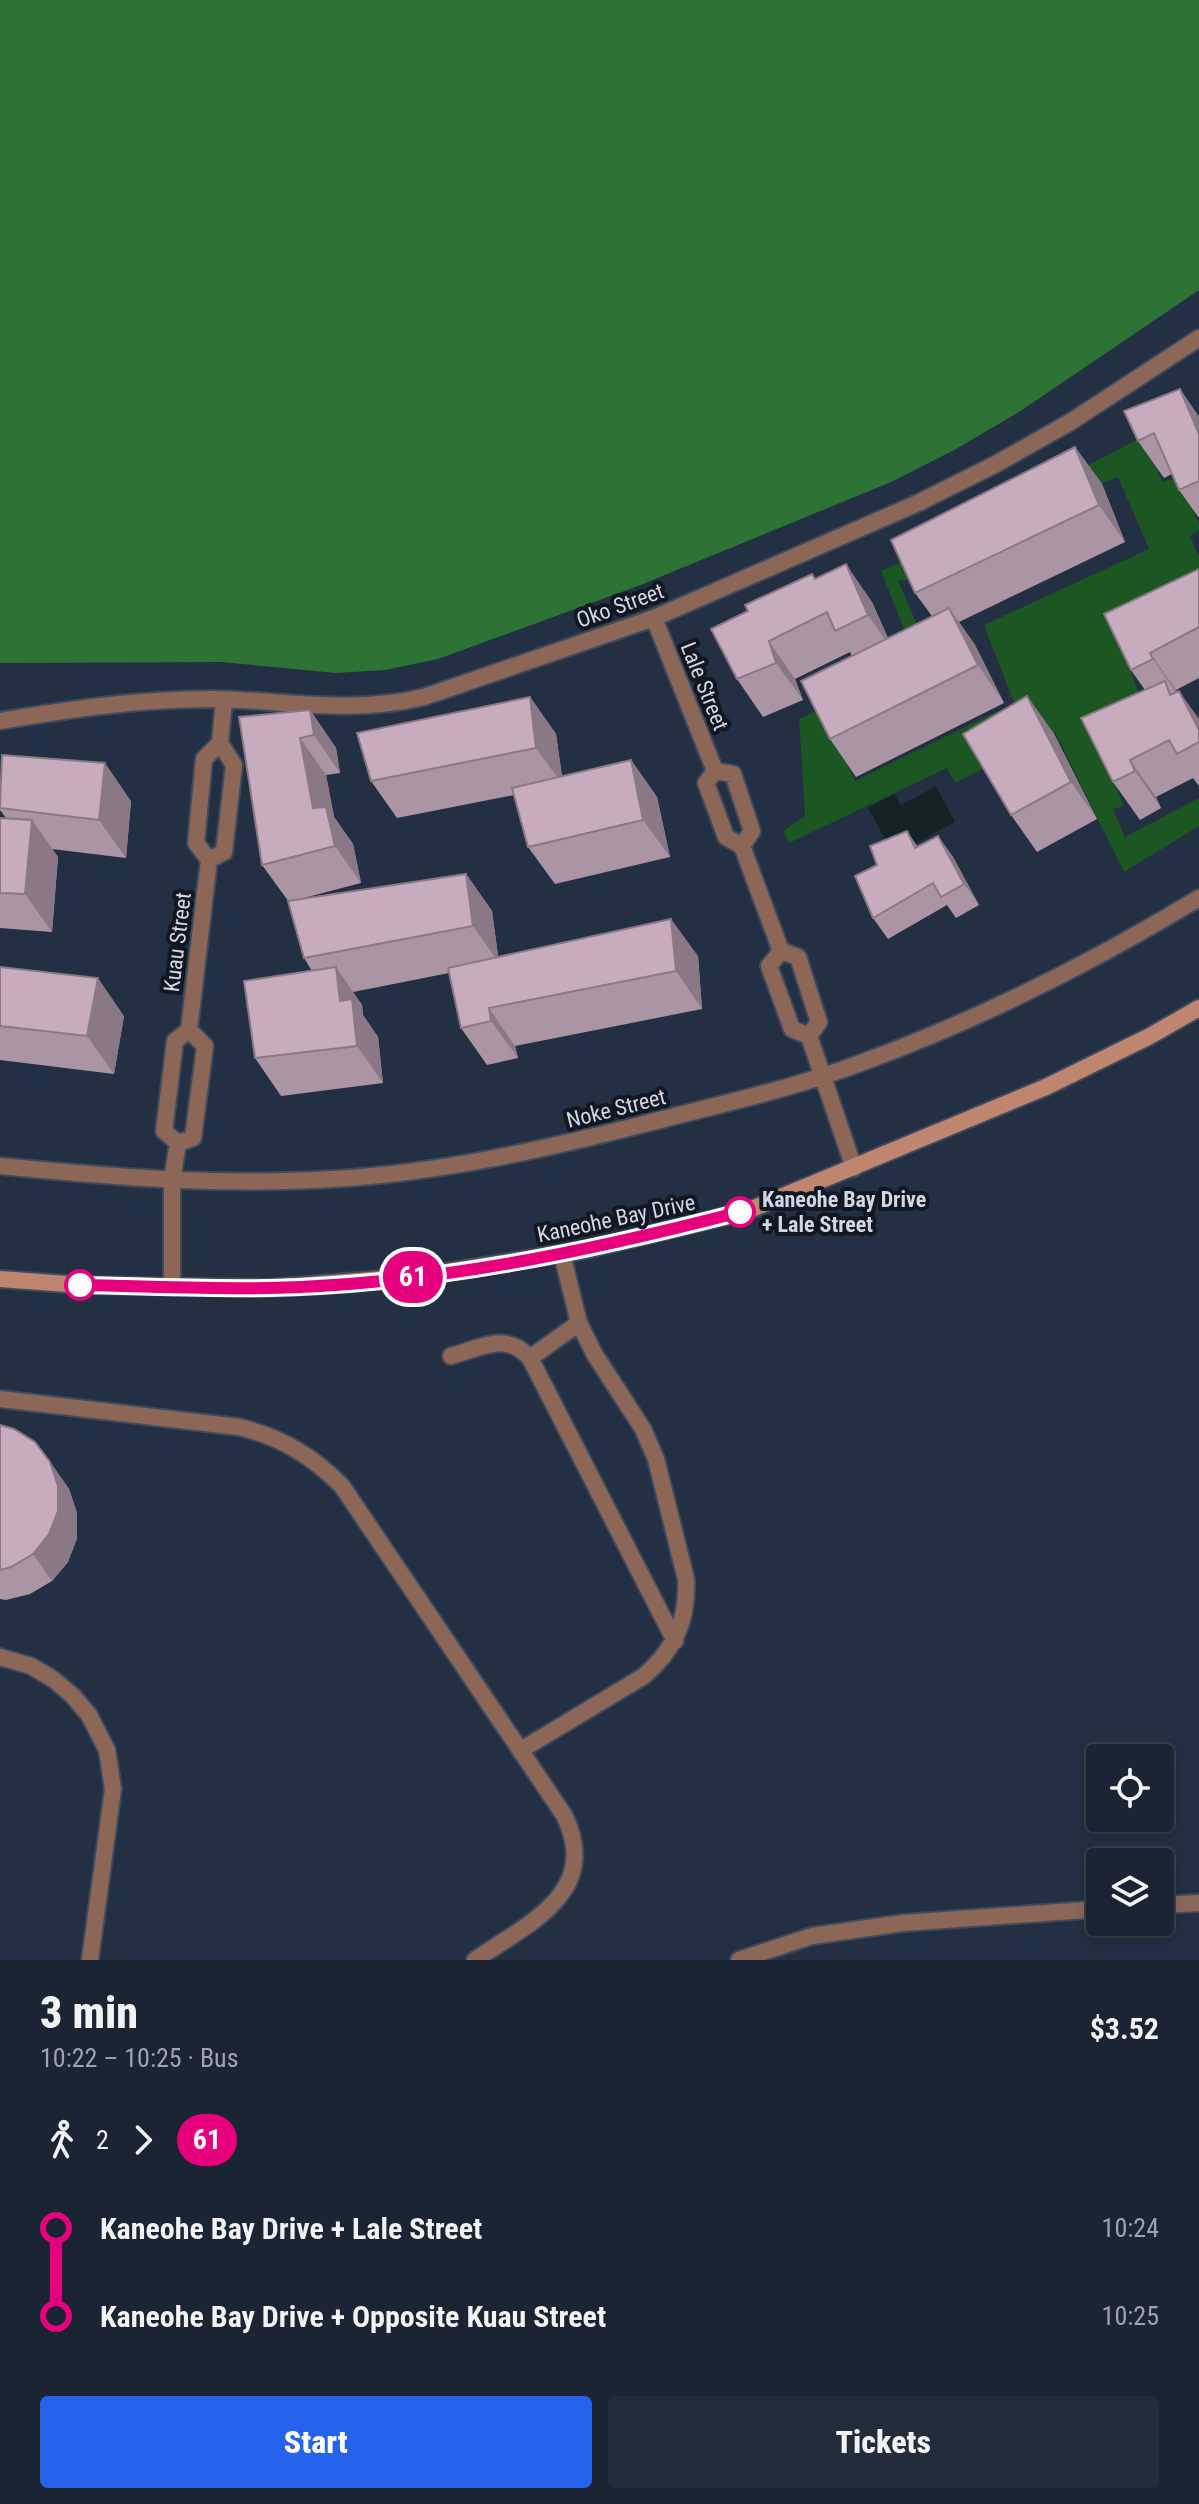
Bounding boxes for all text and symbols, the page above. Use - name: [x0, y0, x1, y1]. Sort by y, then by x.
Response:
- street label: Oko Street: [573, 578, 667, 633]
- street label: Lale Street: [676, 638, 734, 734]
- street label: Kuau Street: [159, 891, 196, 993]
- street label: Noke Street: [564, 1084, 668, 1133]
- place label: Kaneohe Bay Drive + Lale Street: [762, 1187, 926, 1237]
- street label: Kaneohe Bay Drive: [535, 1190, 697, 1247]
- marker: Kaneohe Bay Drive + Lale Street: [725, 1197, 755, 1227]
- line badge: 61: [377, 1251, 449, 1303]
- text: 61: [399, 1260, 427, 1293]
- unlabelled marker: [65, 1270, 95, 1300]
- map controls: [1086, 1744, 1174, 1936]
- button: locate: [1086, 1744, 1174, 1832]
- button: layers: [1086, 1848, 1174, 1936]
- text: 3 min: [40, 1987, 138, 2039]
- text: $3.52: [1090, 2011, 1159, 2046]
- text: 10:22 – 10:25 · Bus: [40, 2043, 239, 2073]
- icon: walk: [40, 2118, 84, 2162]
- icon: forward: [121, 2118, 165, 2162]
- text: 61: [193, 2123, 221, 2156]
- text: 2: [96, 2125, 109, 2155]
- text: Kaneohe Bay Drive + Lale Street: [100, 2211, 482, 2246]
- text: 10:24: [1102, 2213, 1159, 2243]
- text: Kaneohe Bay Drive + Opposite Kuau Street: [100, 2299, 606, 2334]
- text: 10:25: [1102, 2301, 1159, 2331]
- button: Start: [40, 2396, 592, 2488]
- button: Tickets: [608, 2396, 1159, 2488]

